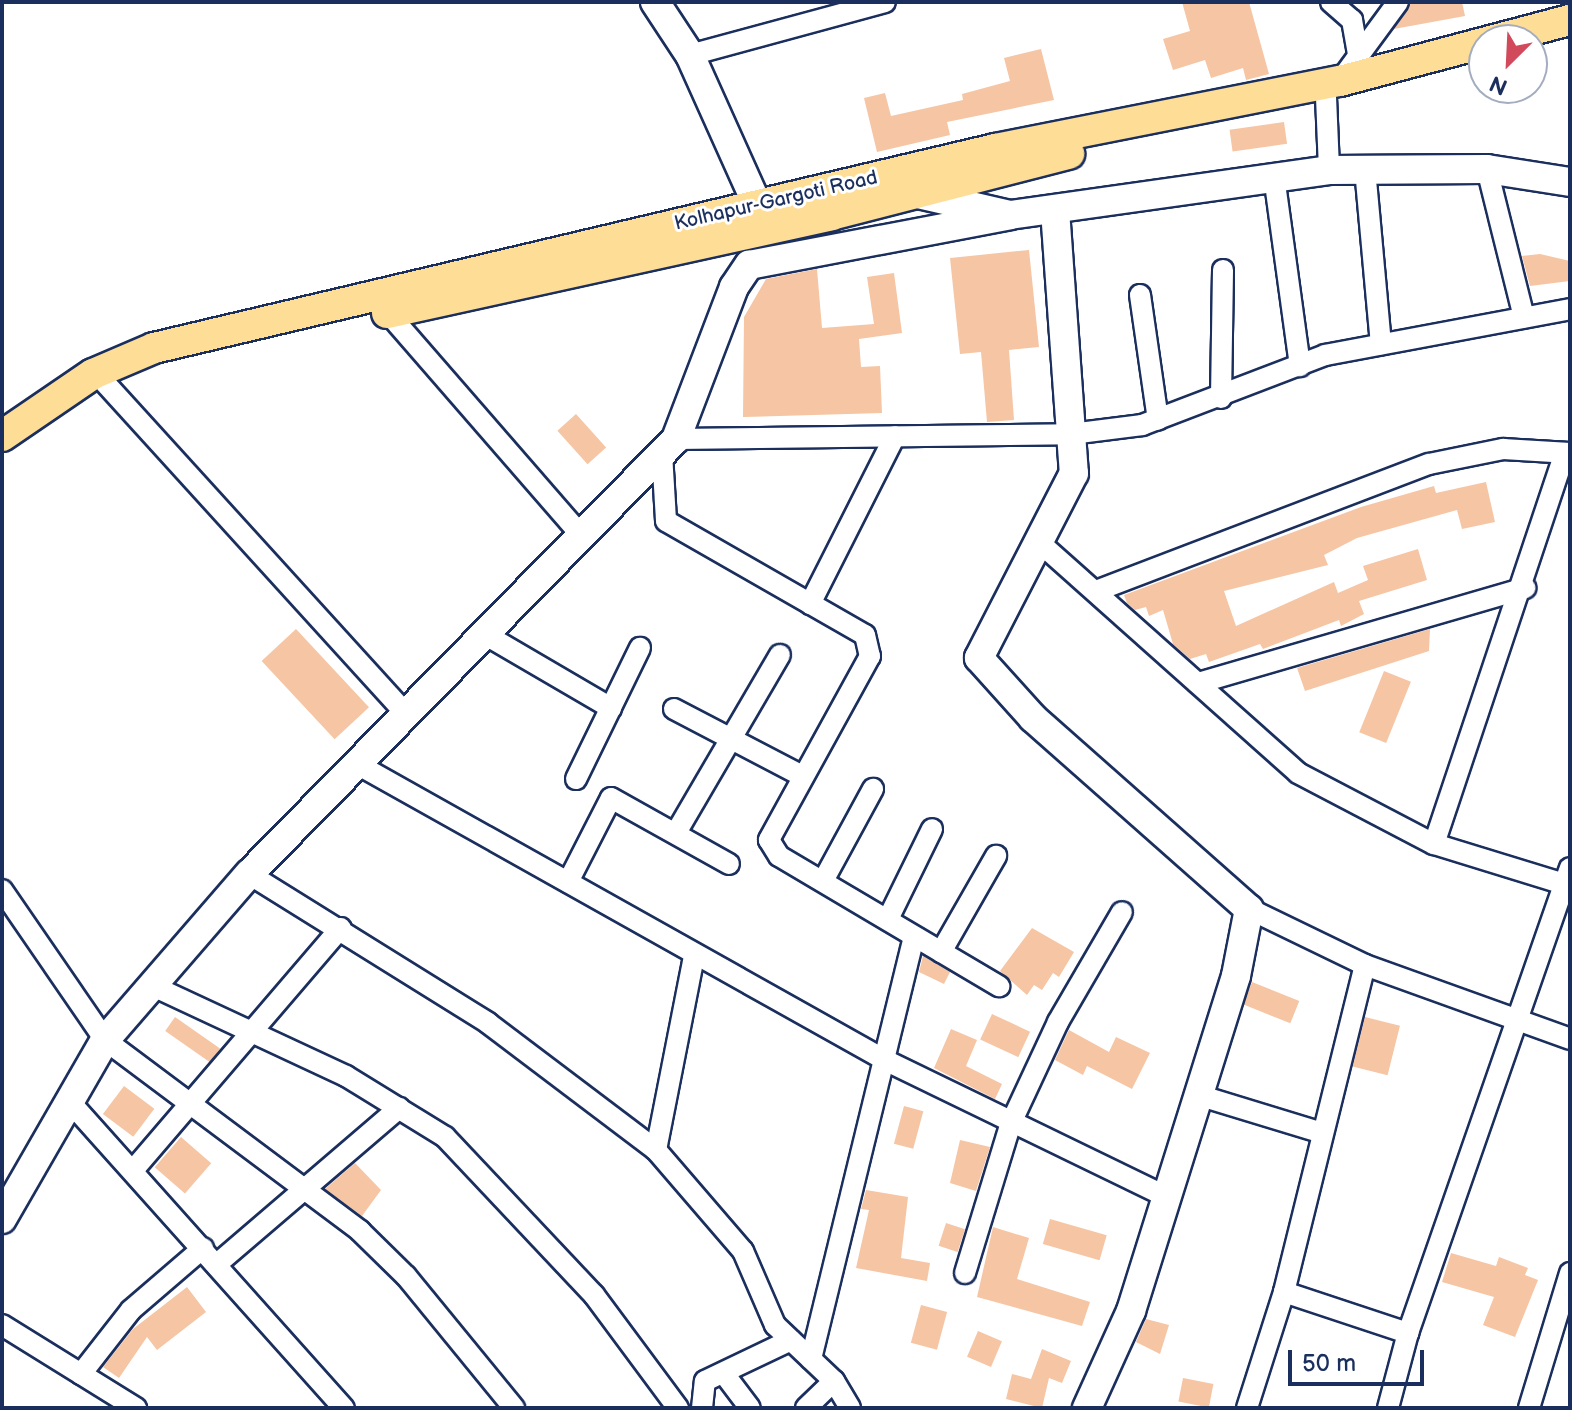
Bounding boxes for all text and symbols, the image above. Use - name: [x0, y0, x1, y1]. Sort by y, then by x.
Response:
- north arrow: [1468, 24, 1548, 104]
- text: N: [1486, 69, 1512, 100]
- street label: Kolhapur-Gargoti Road: [672, 166, 880, 236]
- scale bar: [1292, 1334, 1428, 1384]
- text: 50 m: [1302, 1349, 1356, 1378]

